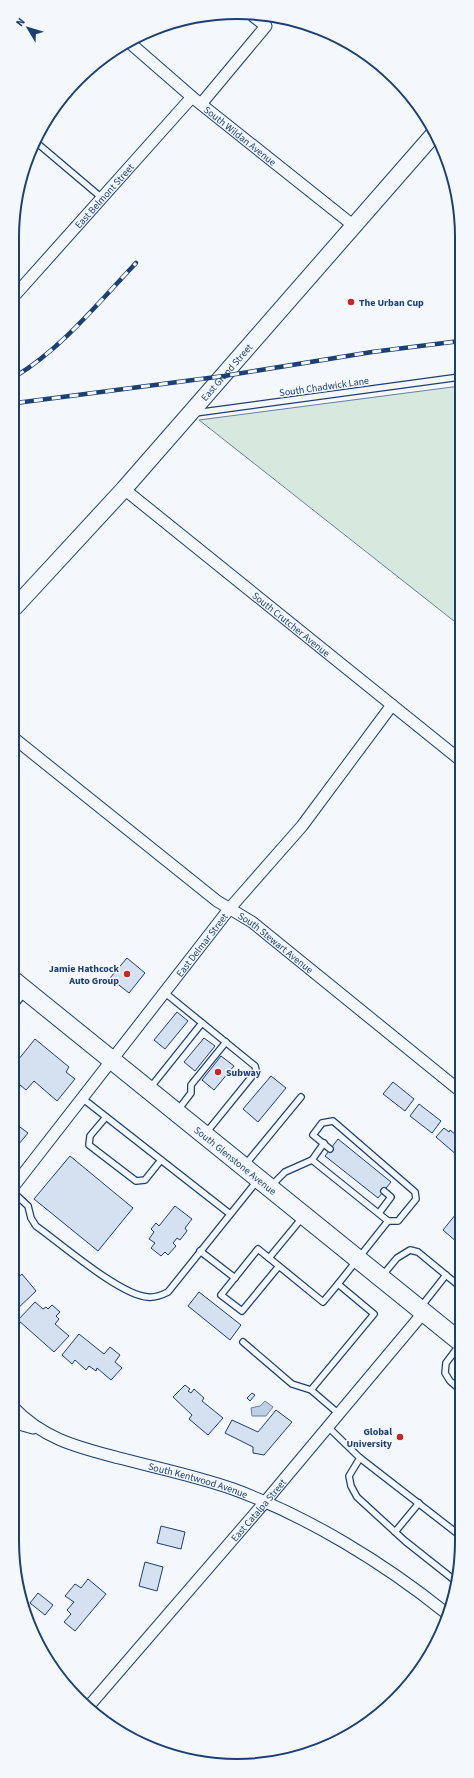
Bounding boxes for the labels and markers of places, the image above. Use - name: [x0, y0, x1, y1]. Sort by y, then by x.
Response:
- place label: The Urban Cup: [359, 296, 424, 310]
- marker: The Urban Cup: [346, 297, 356, 307]
- place label: Jamie Hathcock Auto Group: [49, 962, 120, 988]
- marker: Jamie Hathcock Auto Group: [122, 969, 132, 979]
- place label: Subway: [226, 1066, 262, 1080]
- marker: Subway: [213, 1067, 223, 1077]
- place label: Global University: [346, 1425, 393, 1451]
- marker: Global University: [395, 1432, 405, 1442]

